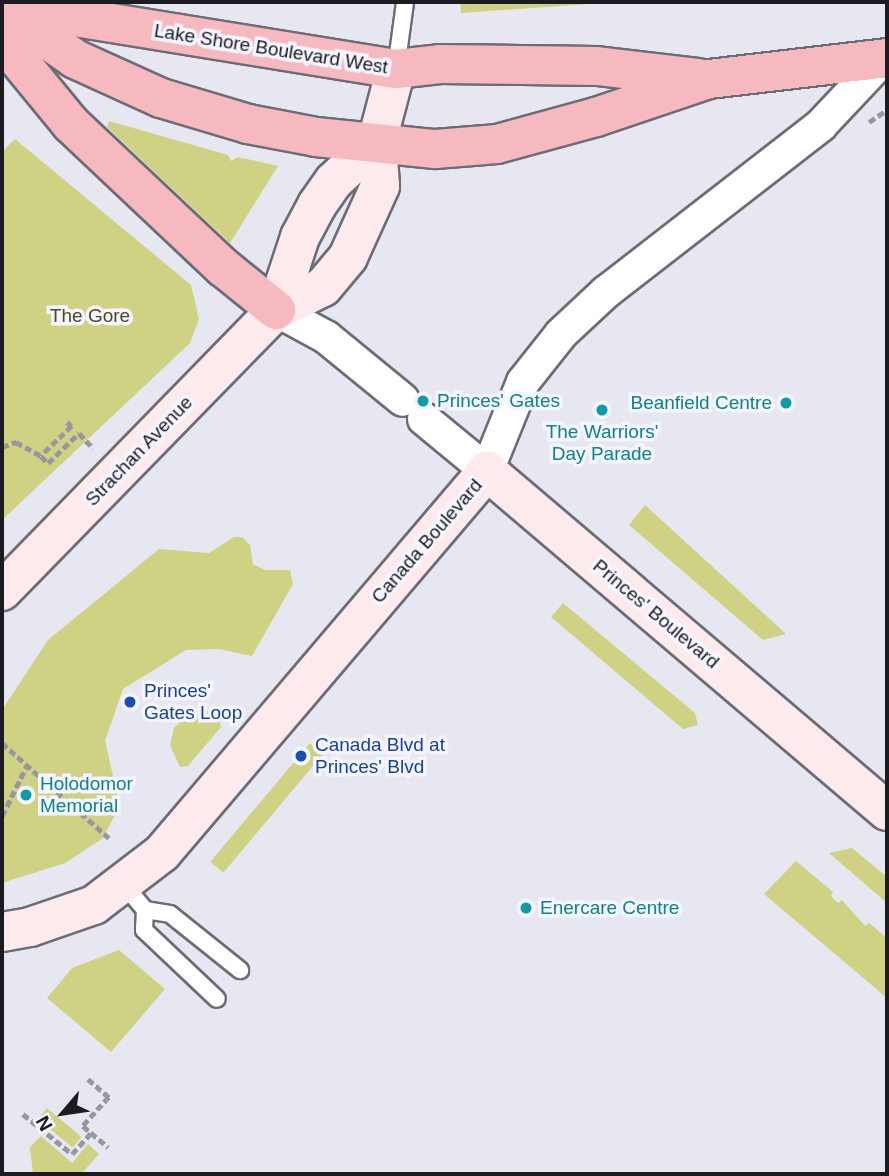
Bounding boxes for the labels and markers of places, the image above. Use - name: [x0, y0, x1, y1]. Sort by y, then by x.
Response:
- place label: Princes' Gates: [437, 390, 560, 412]
- place label: Beanfield Centre: [630, 392, 772, 414]
- marker: Princes' Gates: [415, 393, 431, 409]
- marker: Beanfield Centre: [778, 395, 794, 411]
- marker: The Warriors' Day Parade: [594, 402, 610, 418]
- place label: The Warriors' Day Parade: [546, 421, 658, 465]
- place label: Princes' Gates Loop: [144, 680, 242, 724]
- marker: Princes' Gates Loop: [122, 694, 138, 710]
- place label: Canada Blvd at Princes' Blvd: [315, 734, 445, 778]
- marker: Canada Blvd at Princes' Blvd: [293, 748, 309, 764]
- place label: Holodomor Memorial: [40, 773, 133, 817]
- marker: Holodomor Memorial: [18, 787, 34, 803]
- place label: Enercare Centre: [540, 897, 679, 919]
- marker: Enercare Centre: [518, 900, 534, 916]

